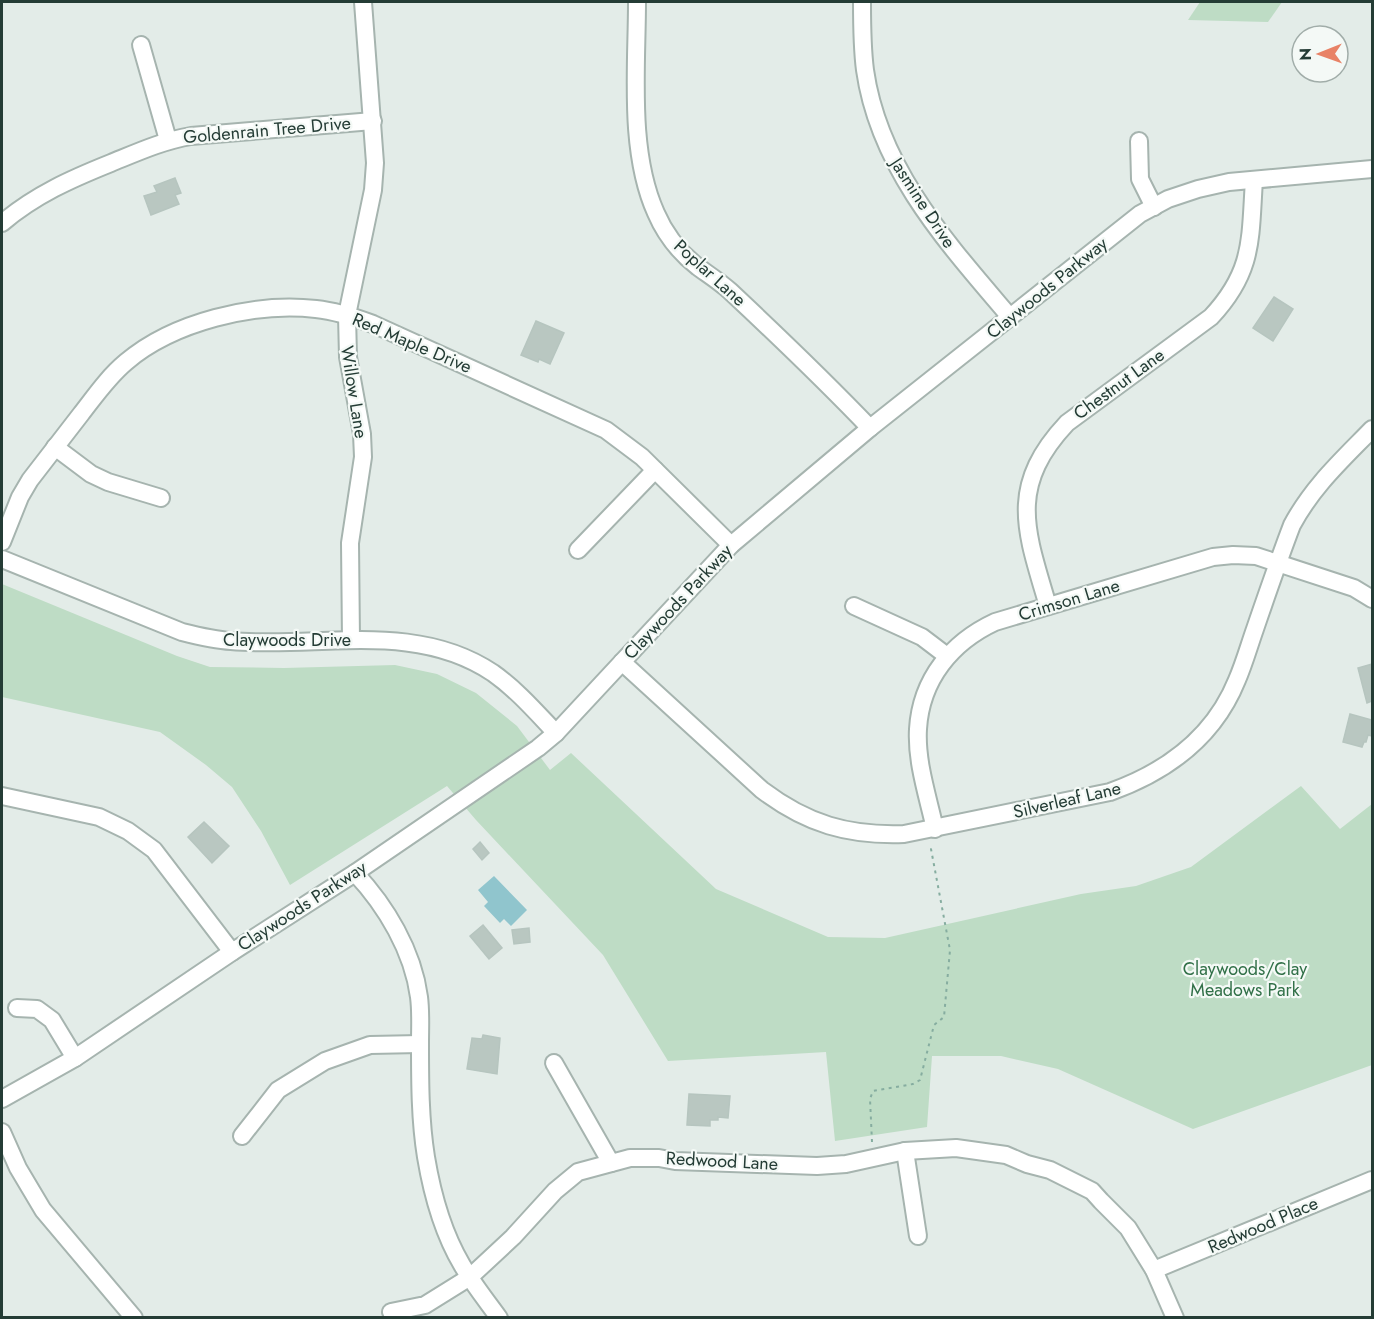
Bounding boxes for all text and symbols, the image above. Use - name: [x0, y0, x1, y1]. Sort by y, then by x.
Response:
- north arrow: [1290, 24, 1350, 84]
- text: N: [1294, 48, 1317, 61]
- street label: Goldenrain Tree Drive: [182, 110, 352, 150]
- street label: Jasmine Drive: [883, 151, 962, 253]
- street label: Claywoods Parkway: [981, 231, 1113, 345]
- street label: Poplar Lane: [668, 233, 752, 313]
- street label: Red Maple Drive: [348, 306, 476, 380]
- street label: Chestnut Lane: [1068, 342, 1170, 426]
- street label: Willow Lane: [334, 344, 374, 440]
- street label: Claywoods Parkway: [618, 539, 738, 665]
- street label: Crimson Lane: [1015, 572, 1123, 628]
- street label: Claywoods Drive: [223, 627, 351, 653]
- street label: Silverleaf Lane: [1011, 775, 1123, 825]
- street label: Claywoods Parkway: [232, 854, 372, 958]
- park label: Claywoods/Clay Meadows Park: [1183, 956, 1307, 1003]
- street label: Redwood Lane: [665, 1145, 779, 1177]
- street label: Redwood Place: [1204, 1190, 1322, 1260]

